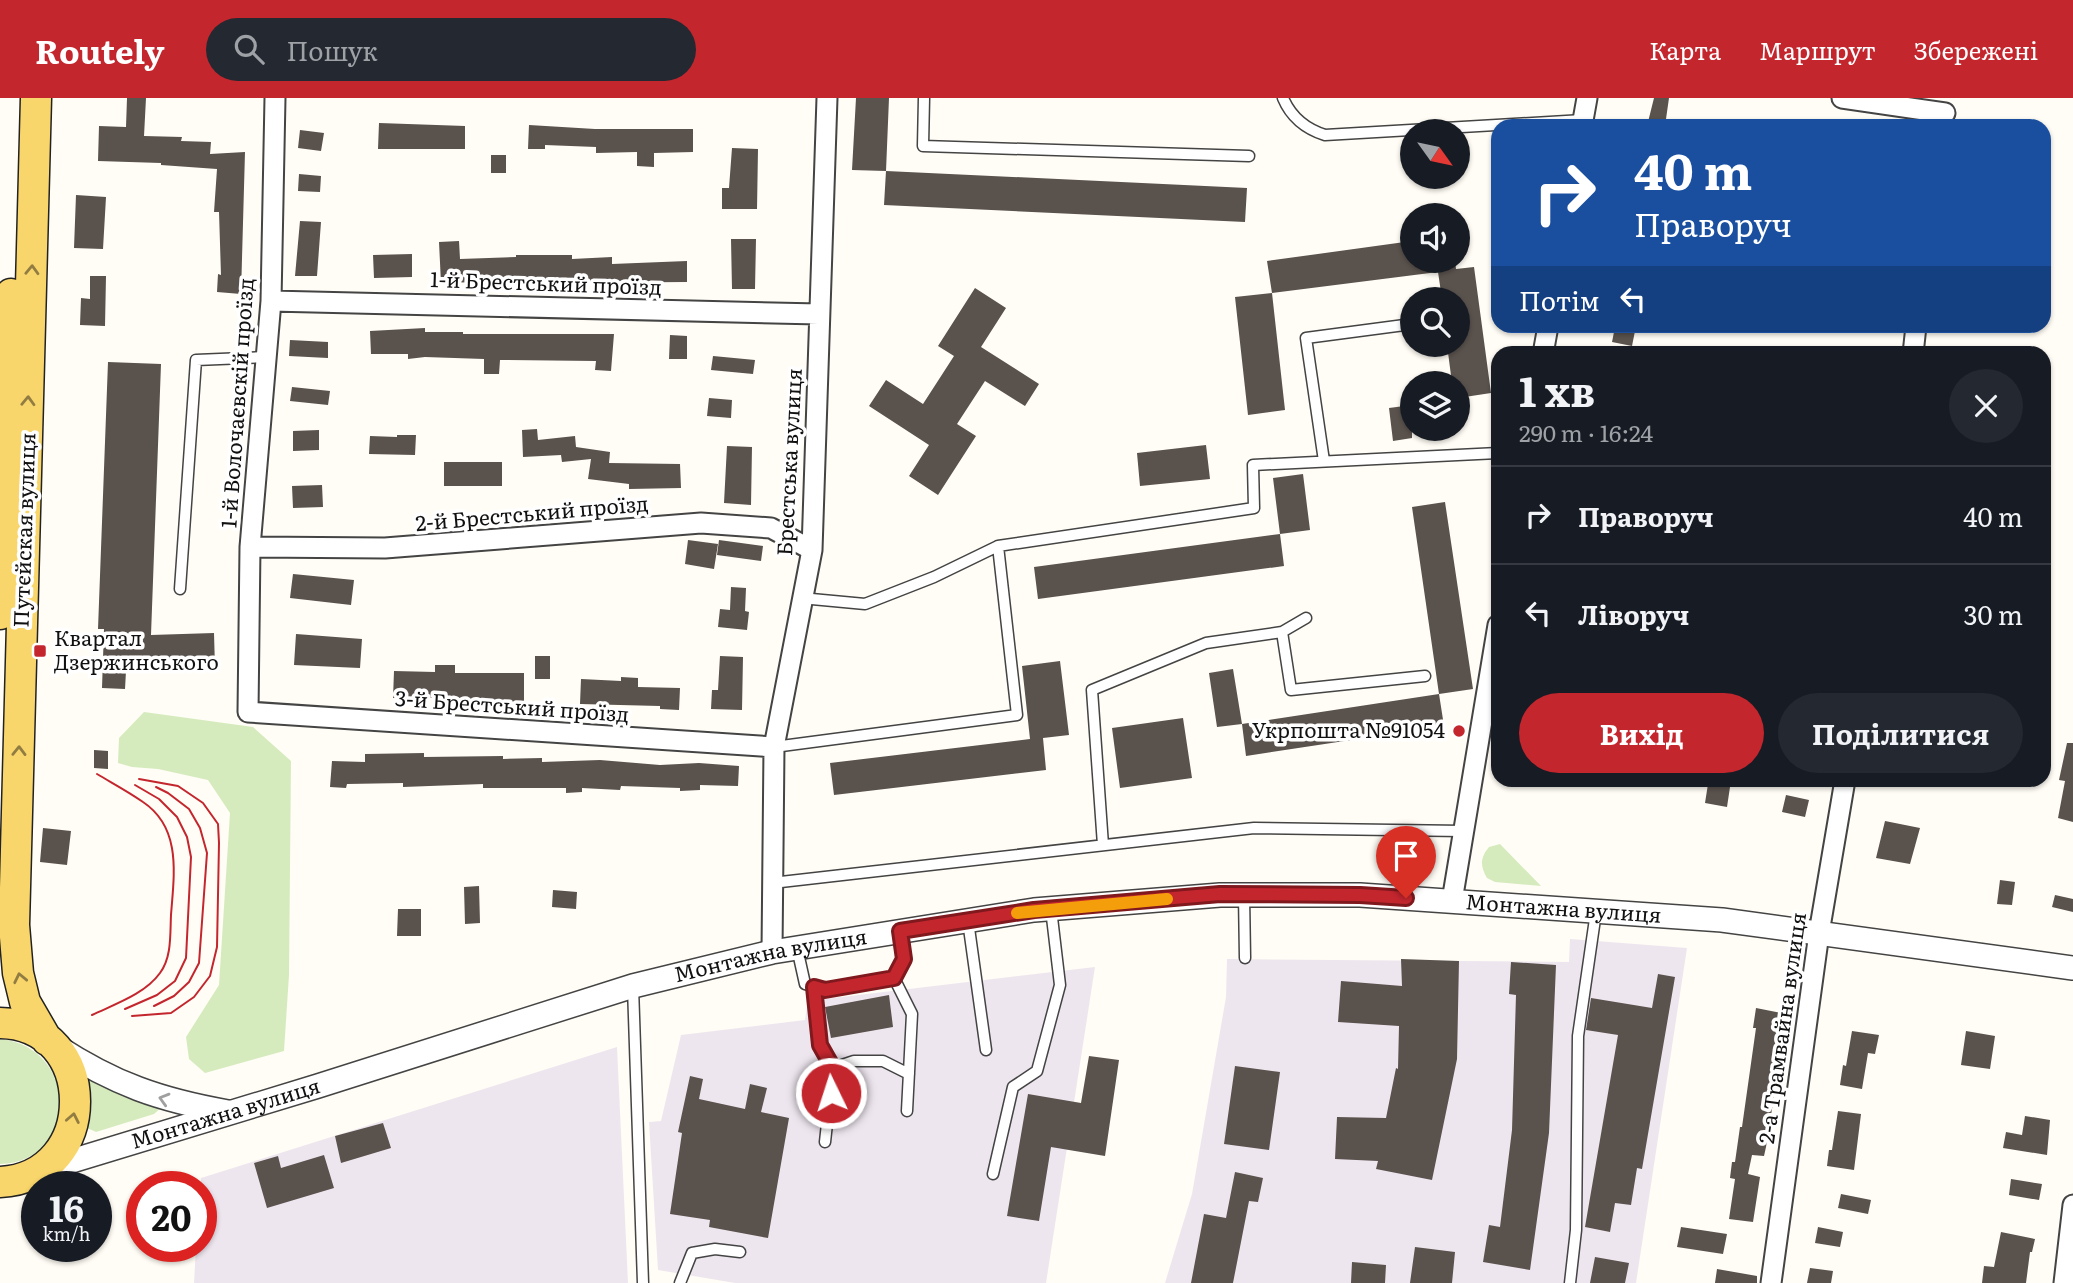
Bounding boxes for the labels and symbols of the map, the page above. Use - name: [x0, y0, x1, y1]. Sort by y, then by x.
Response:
- north arrow: [1400, 119, 1470, 189]
- street label: 1-й Брестський проїзд: [430, 262, 662, 301]
- one-way arrow: [24, 265, 39, 276]
- street label: 1-й Волочаєвскій проїзд: [211, 277, 260, 529]
- street label: Брестська вулиця: [767, 367, 808, 556]
- one-way arrow: [21, 395, 36, 406]
- street label: Путєйская вулиця: [4, 432, 41, 628]
- street label: 2-й Брестський проїзд: [414, 486, 650, 537]
- place label: Квартал Дзержинського: [54, 621, 219, 676]
- marker: Квартал Дзержинського: [32, 643, 48, 659]
- street label: 3-й Брестський проїзд: [394, 681, 630, 728]
- place label: Укрпошта №91054: [1252, 713, 1445, 744]
- marker: Укрпошта №91054: [1451, 723, 1467, 739]
- one-way arrow: [11, 745, 27, 756]
- pin: [1376, 826, 1436, 898]
- street label: Монтажна вулиця: [1465, 884, 1663, 929]
- street label: 2-а Трамвайна вулиця: [1749, 910, 1812, 1145]
- street label: Монтажна вулиця: [670, 919, 869, 988]
- one-way arrow: [13, 972, 28, 984]
- position arrow: [794, 1056, 868, 1130]
- street label: Монтажна вулиця: [127, 1068, 323, 1155]
- one-way arrow: [159, 1092, 171, 1107]
- one-way arrow: [65, 1112, 80, 1124]
- speed limit sign: 20: [126, 1171, 217, 1262]

